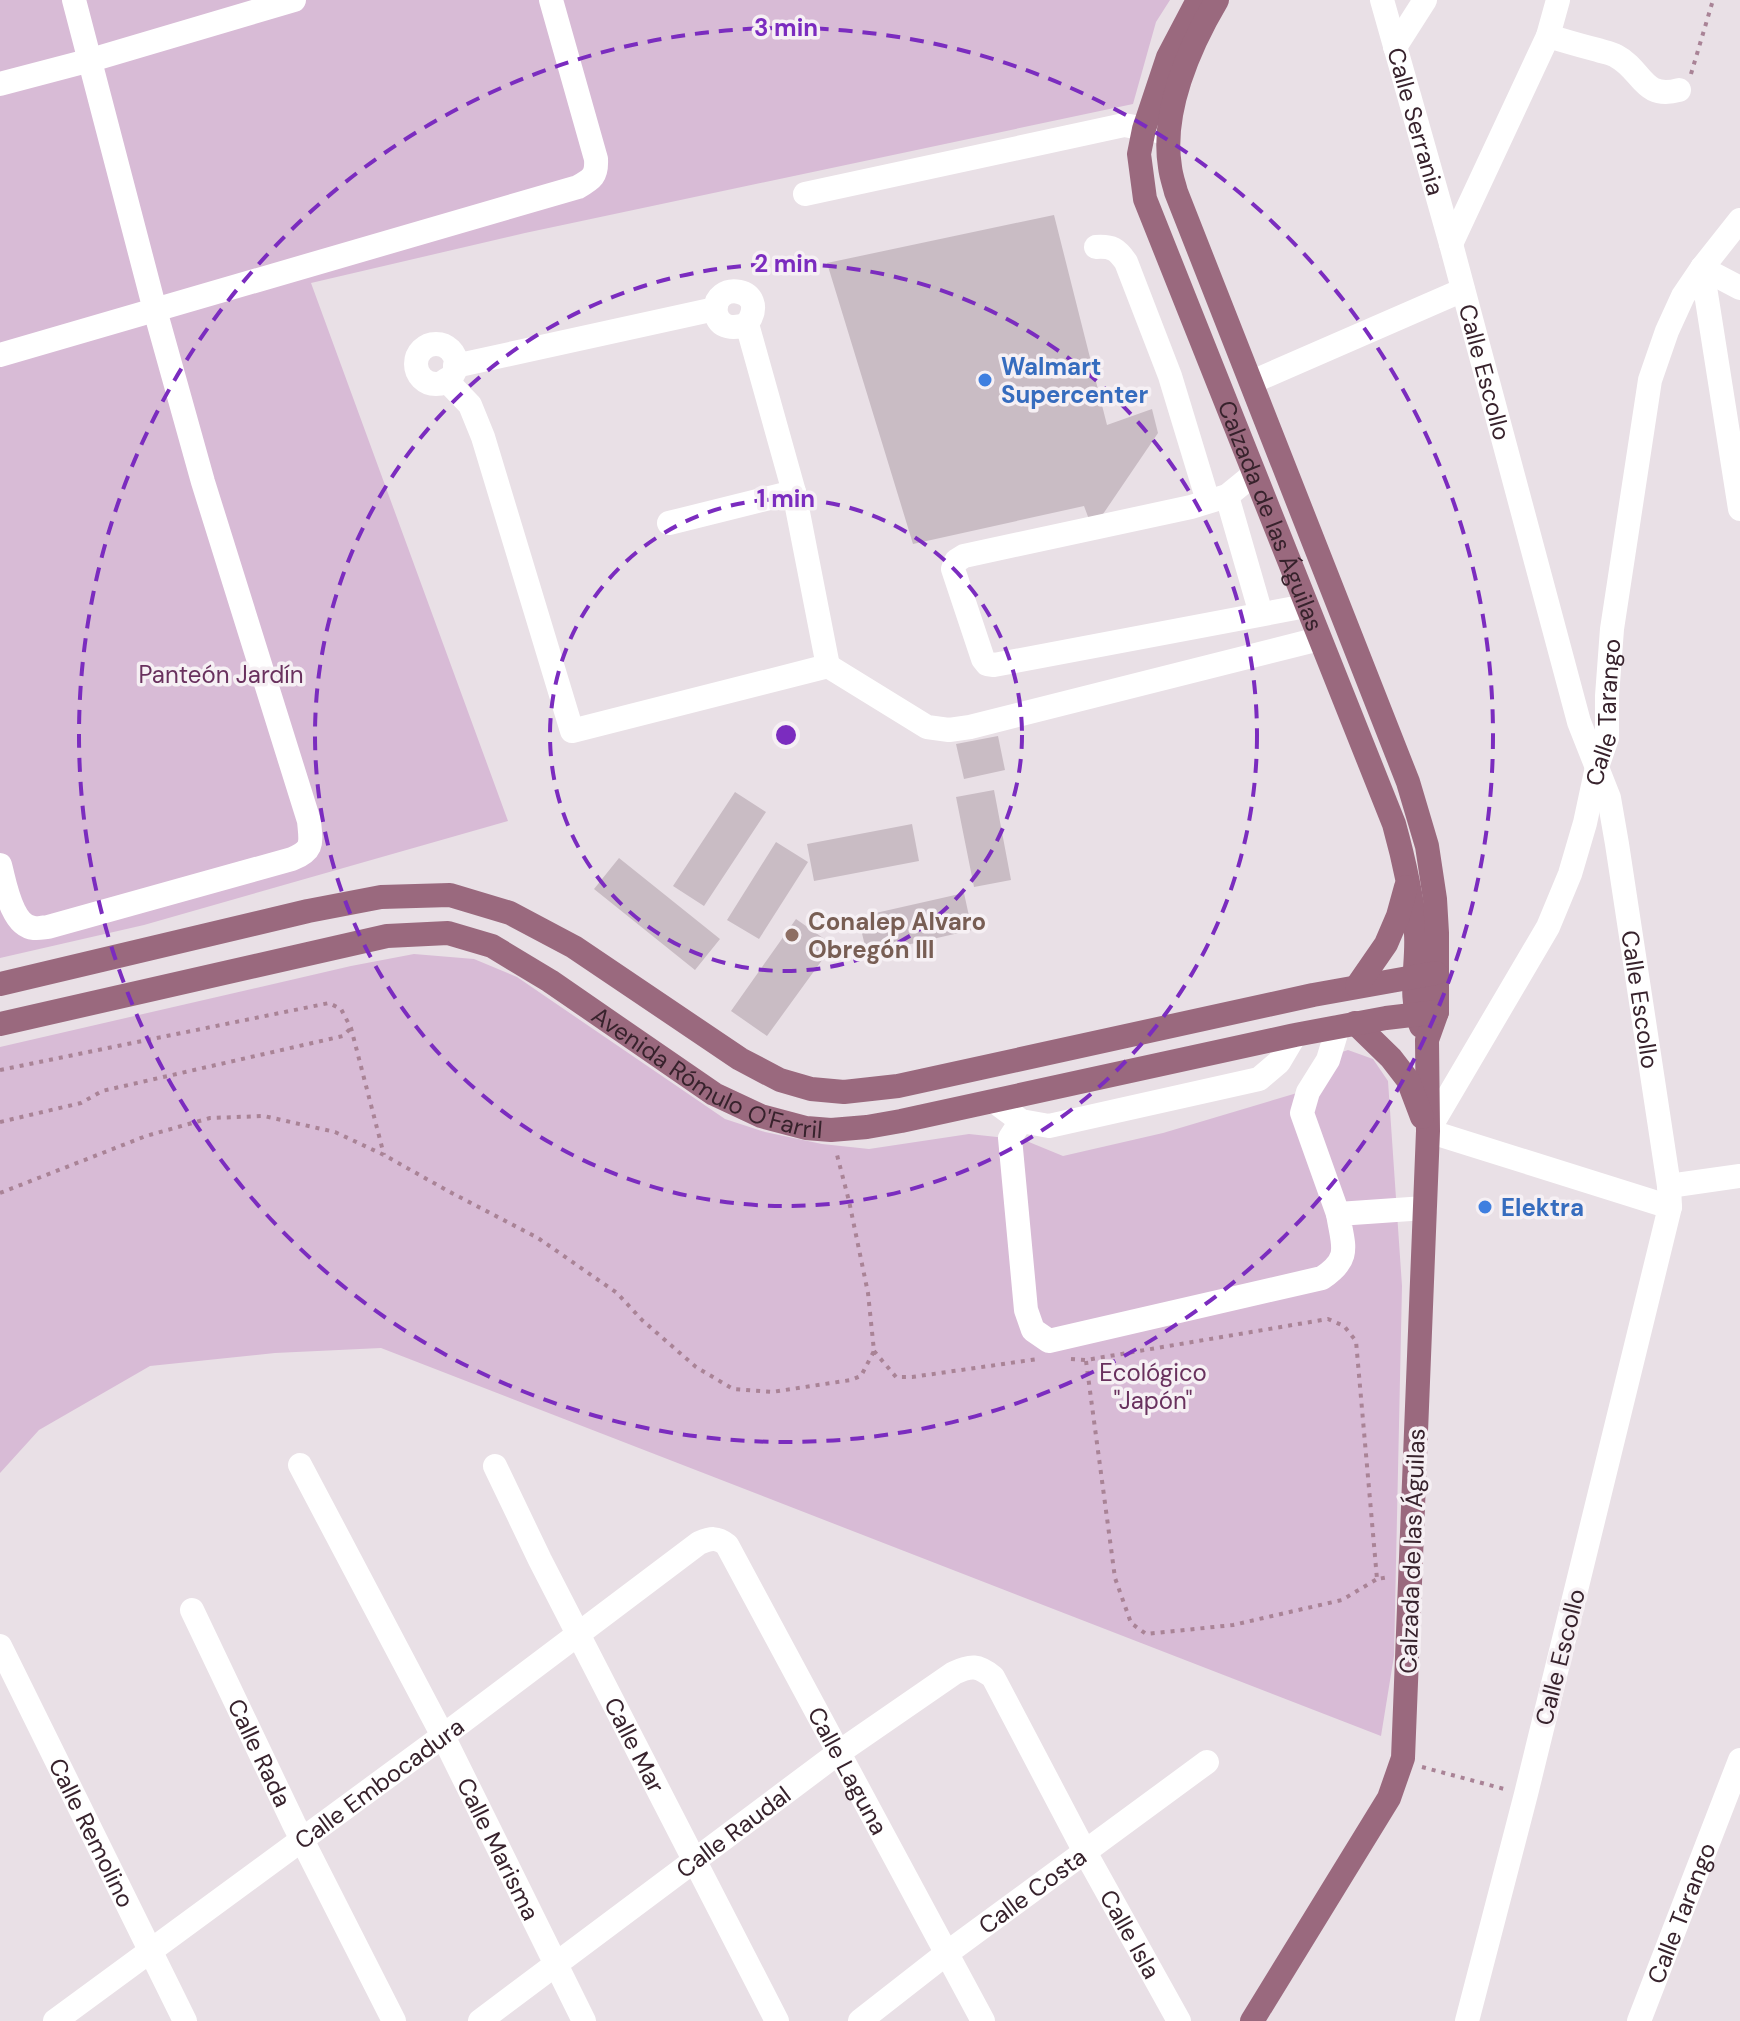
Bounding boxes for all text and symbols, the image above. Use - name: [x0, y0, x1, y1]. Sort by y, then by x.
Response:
- text: 3 min: [754, 12, 818, 43]
- street label: Calle Serrania: [1381, 44, 1452, 199]
- text: 2 min: [754, 248, 818, 279]
- street label: Calle Escollo: [1452, 301, 1518, 443]
- place label: Walmart Supercenter: [1001, 351, 1148, 410]
- marker: Walmart Supercenter: [976, 371, 994, 389]
- street label: Calzada de las Águilas: [1211, 396, 1331, 635]
- text: 1 min: [757, 483, 815, 514]
- street label: Calle Tarango: [1578, 637, 1627, 788]
- park label: Panteón Jardín: [139, 659, 303, 690]
- centre of rings: [772, 721, 800, 749]
- place label: Conalep Alvaro Obregón lll: [808, 906, 986, 965]
- marker: Conalep Alvaro Obregón lll: [783, 926, 801, 944]
- street label: Calle Escollo: [1615, 928, 1666, 1071]
- street label: Avenida Rómulo O'Farril: [586, 999, 824, 1145]
- place label: Elektra: [1501, 1192, 1584, 1223]
- marker: Elektra: [1476, 1198, 1494, 1216]
- park label: Ecológico "Japón": [1099, 1357, 1207, 1416]
- street label: Calzada de las Águilas: [1392, 1428, 1432, 1674]
- street label: Calle Escollo: [1528, 1586, 1592, 1728]
- street label: Calle Mar: [598, 1692, 672, 1798]
- street label: Calle Rada: [221, 1694, 299, 1812]
- street label: Calle Laguna: [801, 1701, 895, 1840]
- street label: Calle Embocadura: [288, 1710, 470, 1856]
- street label: Calle Remolino: [42, 1753, 142, 1912]
- street label: Calle Marisma: [450, 1772, 547, 1925]
- street label: Calle Raudal: [670, 1779, 796, 1885]
- street label: Calle Tarango: [1640, 1838, 1722, 1988]
- street label: Calle Costa: [972, 1841, 1092, 1940]
- street label: Calle Isla: [1093, 1884, 1168, 1984]

